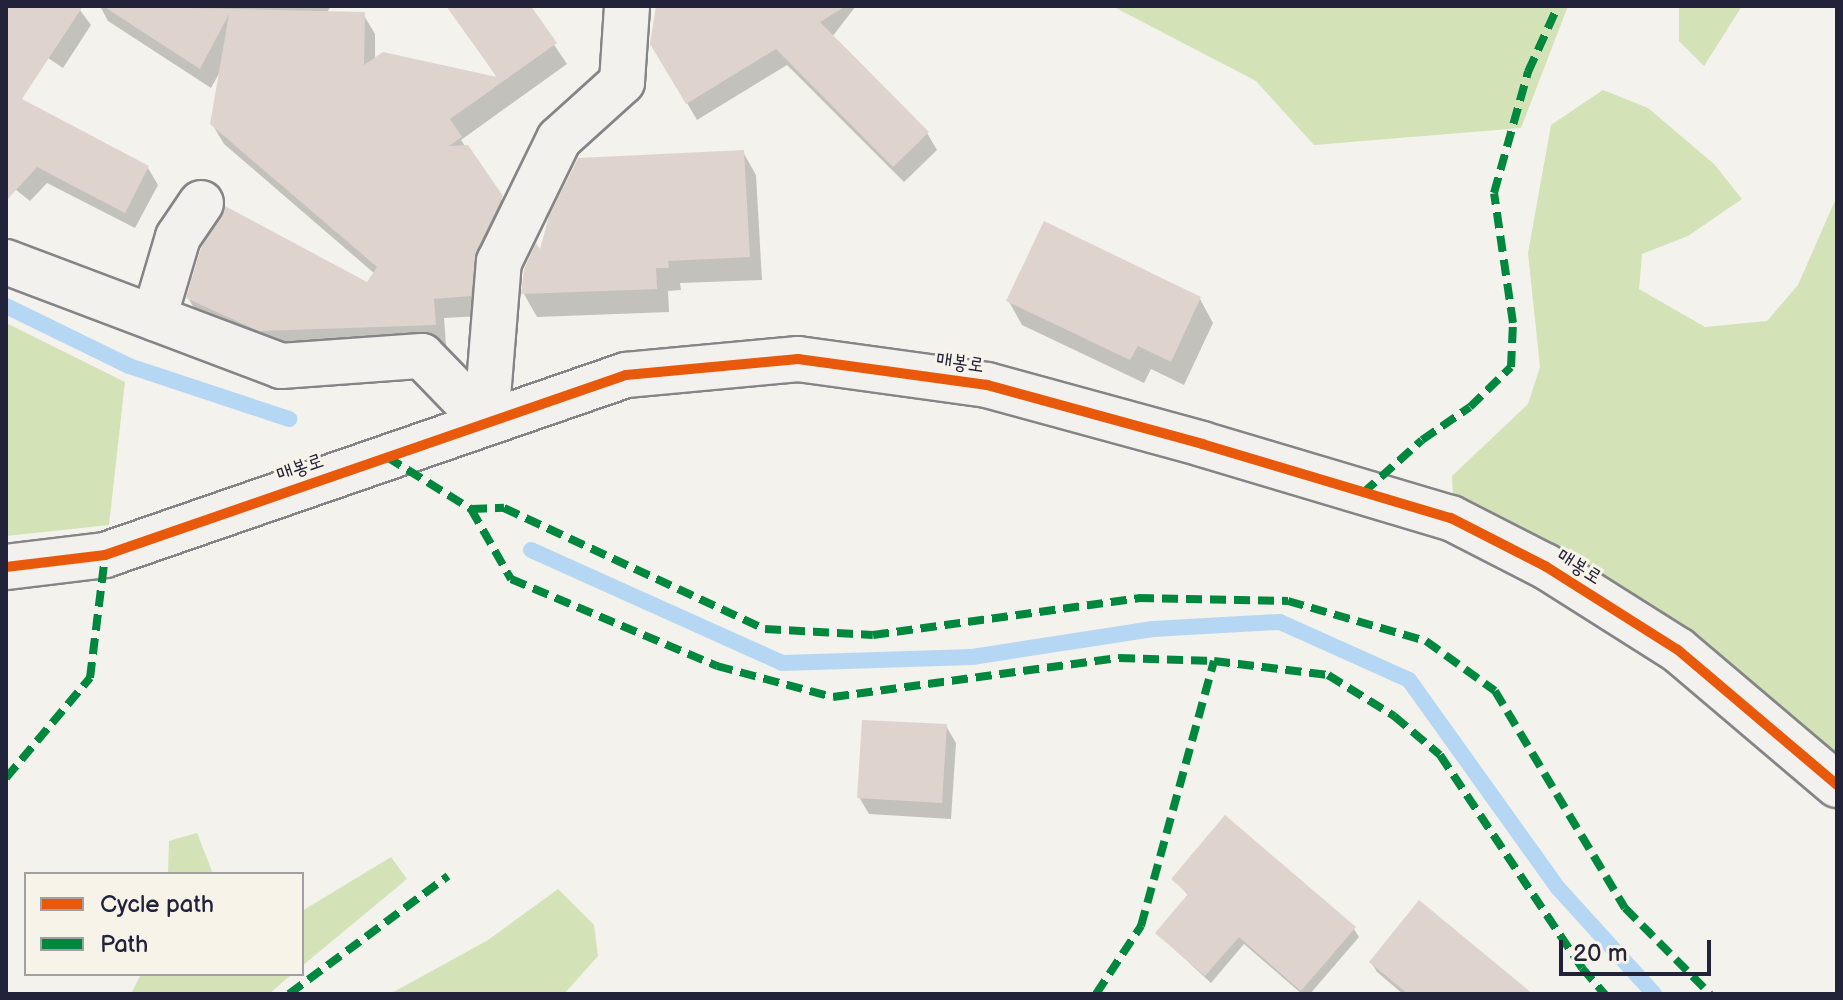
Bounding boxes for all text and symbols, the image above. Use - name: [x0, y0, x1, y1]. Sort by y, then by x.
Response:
- street label: 매봉로: [934, 348, 986, 378]
- street label: 매봉로: [273, 449, 327, 487]
- street label: 매봉로: [1552, 544, 1606, 590]
- legend: [24, 872, 304, 976]
- text: Cycle path: [100, 890, 214, 919]
- scale bar: [1563, 924, 1715, 974]
- text: Path: [100, 930, 148, 959]
- text: 20 m: [1573, 939, 1628, 968]

